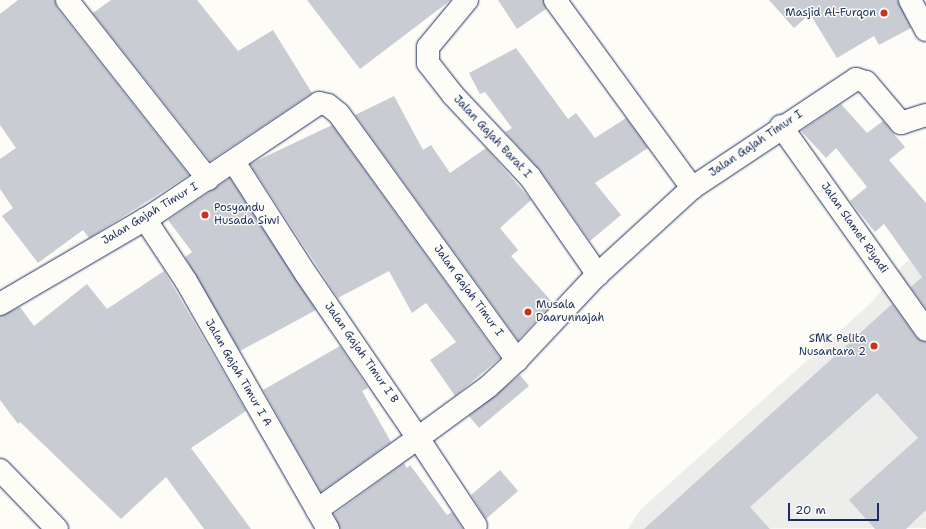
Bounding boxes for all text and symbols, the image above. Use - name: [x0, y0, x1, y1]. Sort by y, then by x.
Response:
- place label: Masjid Al-Furqon: [785, 6, 876, 20]
- marker: Masjid Al-Furqon: [879, 8, 889, 18]
- street label: Jalan Gajah Barat I: [450, 93, 534, 181]
- street label: Jalan Gajah Timur I: [707, 108, 805, 180]
- street label: Jalan Gajah Timur I: [100, 180, 200, 248]
- street label: Jalan Slamet Riyadi: [818, 180, 890, 276]
- place label: Posyandu Husada Siwi: [214, 202, 280, 228]
- marker: Posyandu Husada Siwi: [199, 209, 211, 221]
- street label: Jalan Gajah Timur I: [430, 243, 506, 339]
- place label: Musala Daarunnajah: [536, 299, 604, 325]
- street label: Jalan Gajah Timur I B: [321, 300, 401, 406]
- marker: Musala Daarunnajah: [523, 307, 533, 317]
- street label: Jalan Gajah Timur I A: [202, 317, 274, 429]
- place label: SMK Pelita Nusantara 2: [799, 333, 866, 359]
- marker: SMK Pelita Nusantara 2: [869, 341, 879, 351]
- scale bar: [790, 495, 881, 521]
- text: 20 m: [795, 502, 826, 518]

